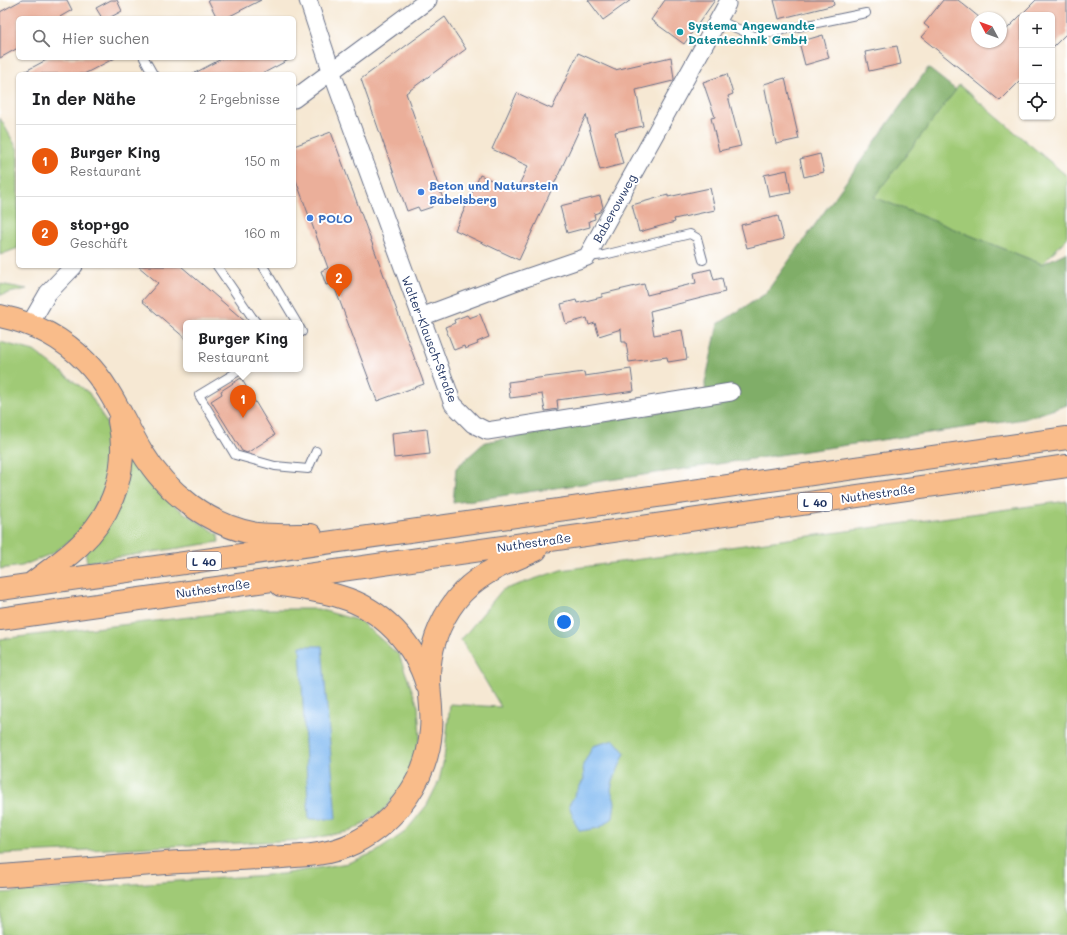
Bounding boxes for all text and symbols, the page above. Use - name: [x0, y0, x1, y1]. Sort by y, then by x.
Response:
- north arrow: [971, 12, 1007, 48]
- map controls: [1019, 12, 1055, 120]
- button: +: [1019, 12, 1055, 48]
- search box: [16, 16, 296, 60]
- place label: Systema Angewandte Datentechnik GmbH: [688, 17, 815, 47]
- icon: search: [30, 27, 52, 49]
- marker: Systema Angewandte Datentechnik GmbH: [675, 27, 685, 37]
- text: Hier suchen: [62, 28, 149, 48]
- button: −: [1019, 48, 1055, 84]
- button: locate: [1019, 84, 1055, 120]
- text: In der Nähe: [32, 87, 136, 109]
- text: 2 Ergebnisse: [199, 90, 280, 107]
- text: Burger King: [70, 142, 160, 162]
- text: 1: [42, 152, 48, 169]
- text: 150 m: [244, 152, 280, 169]
- text: Restaurant: [70, 162, 141, 179]
- street label: Baberowweg: [589, 171, 639, 245]
- place label: Beton und Naturstein Babelsberg: [429, 177, 558, 207]
- marker: Beton und Naturstein Babelsberg: [416, 187, 426, 197]
- place label: POLO: [318, 210, 353, 226]
- marker: POLO: [305, 213, 315, 223]
- text: stop+go: [70, 214, 129, 234]
- text: 2: [41, 224, 49, 241]
- text: 160 m: [244, 224, 280, 241]
- text: Geschäft: [70, 234, 128, 251]
- pin: 2: [326, 264, 352, 297]
- street label: Walter-Klausch-Straße: [398, 273, 462, 405]
- popup: [183, 320, 303, 372]
- text: Burger King: [198, 328, 288, 348]
- text: Restaurant: [198, 348, 269, 365]
- pin: 1: [230, 385, 256, 418]
- street label: Nuthestraße: [840, 480, 916, 506]
- road number: L 40: [798, 493, 832, 511]
- street label: Nuthestraße: [496, 529, 572, 555]
- road number: L 40: [187, 552, 221, 570]
- street label: Nuthestraße: [175, 575, 251, 601]
- your location: [554, 612, 574, 632]

